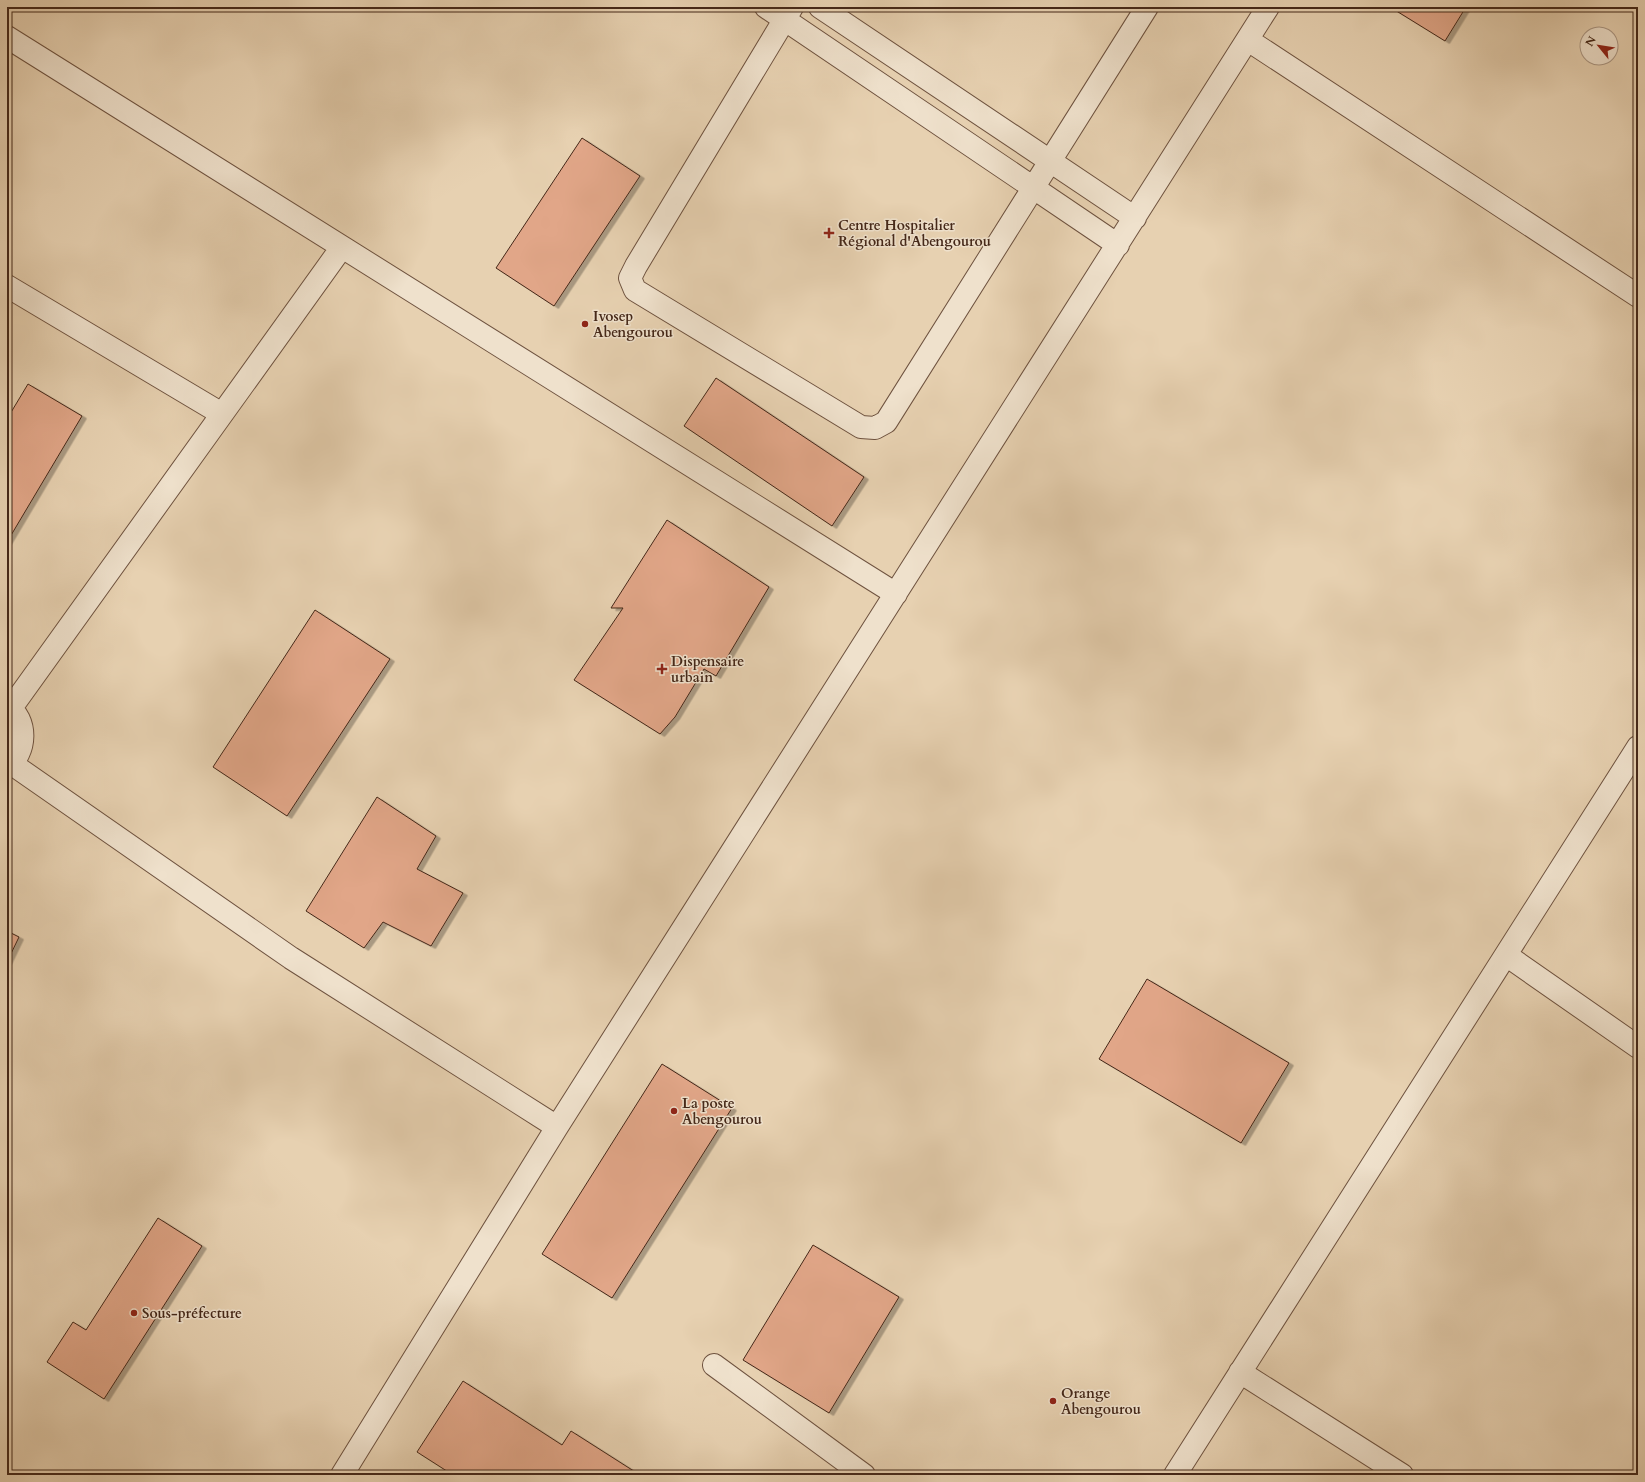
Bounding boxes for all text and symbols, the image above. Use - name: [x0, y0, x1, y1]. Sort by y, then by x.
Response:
- north arrow: [1579, 26, 1619, 66]
- text: N: [1582, 33, 1600, 49]
- place label: Centre Hospitalier Régional d'Abengourou: [838, 216, 991, 251]
- marker: Centre Hospitalier Régional d'Abengourou: [823, 227, 835, 239]
- place label: Ivosep Abengourou: [593, 307, 673, 342]
- marker: Ivosep Abengourou: [580, 319, 590, 329]
- place label: Dispensaire urbain: [671, 652, 744, 687]
- marker: Dispensaire urbain: [656, 663, 668, 675]
- place label: La poste Abengourou: [682, 1094, 762, 1129]
- marker: La poste Abengourou: [669, 1106, 679, 1116]
- place label: Sous-préfecture: [142, 1304, 242, 1323]
- marker: Sous-préfecture: [129, 1308, 139, 1318]
- place label: Orange Abengourou: [1061, 1384, 1141, 1419]
- marker: Orange Abengourou: [1048, 1396, 1058, 1406]

